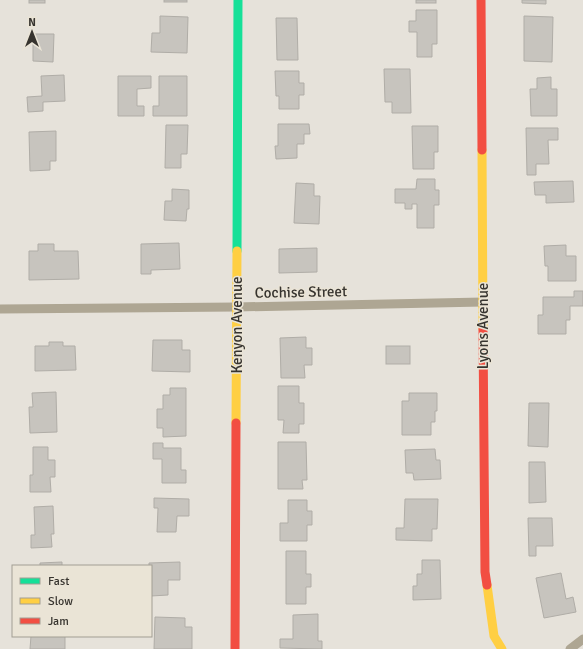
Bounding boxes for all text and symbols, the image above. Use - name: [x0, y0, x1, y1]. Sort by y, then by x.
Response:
- north arrow: [12, 12, 52, 52]
- text: N: [28, 16, 36, 29]
- street label: Kenyon Avenue: [228, 276, 246, 374]
- street label: Cochise Street: [255, 282, 347, 302]
- street label: Lyons Avenue: [474, 283, 492, 369]
- legend: [12, 565, 152, 637]
- text: Fast: [48, 574, 69, 589]
- text: Slow: [48, 594, 73, 609]
- text: Jam: [48, 614, 69, 629]

